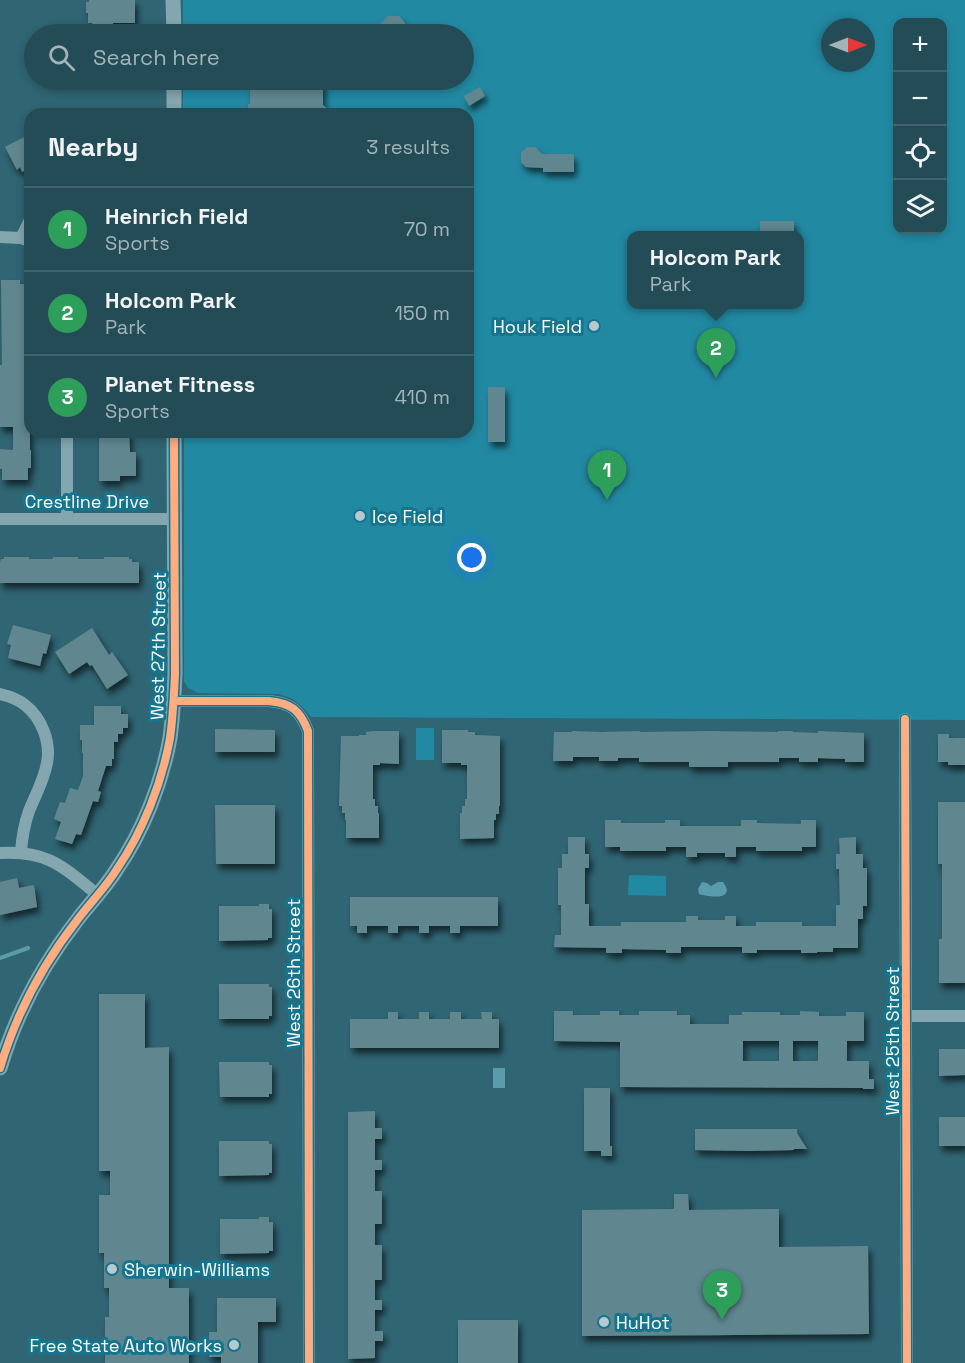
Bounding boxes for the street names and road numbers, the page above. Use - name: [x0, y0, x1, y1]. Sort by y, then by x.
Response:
- street label: Crestline Drive: [25, 490, 149, 513]
- street label: West 27th Street: [145, 572, 171, 720]
- street label: West 26th Street: [282, 898, 305, 1048]
- street label: West 25th Street: [881, 967, 904, 1115]

